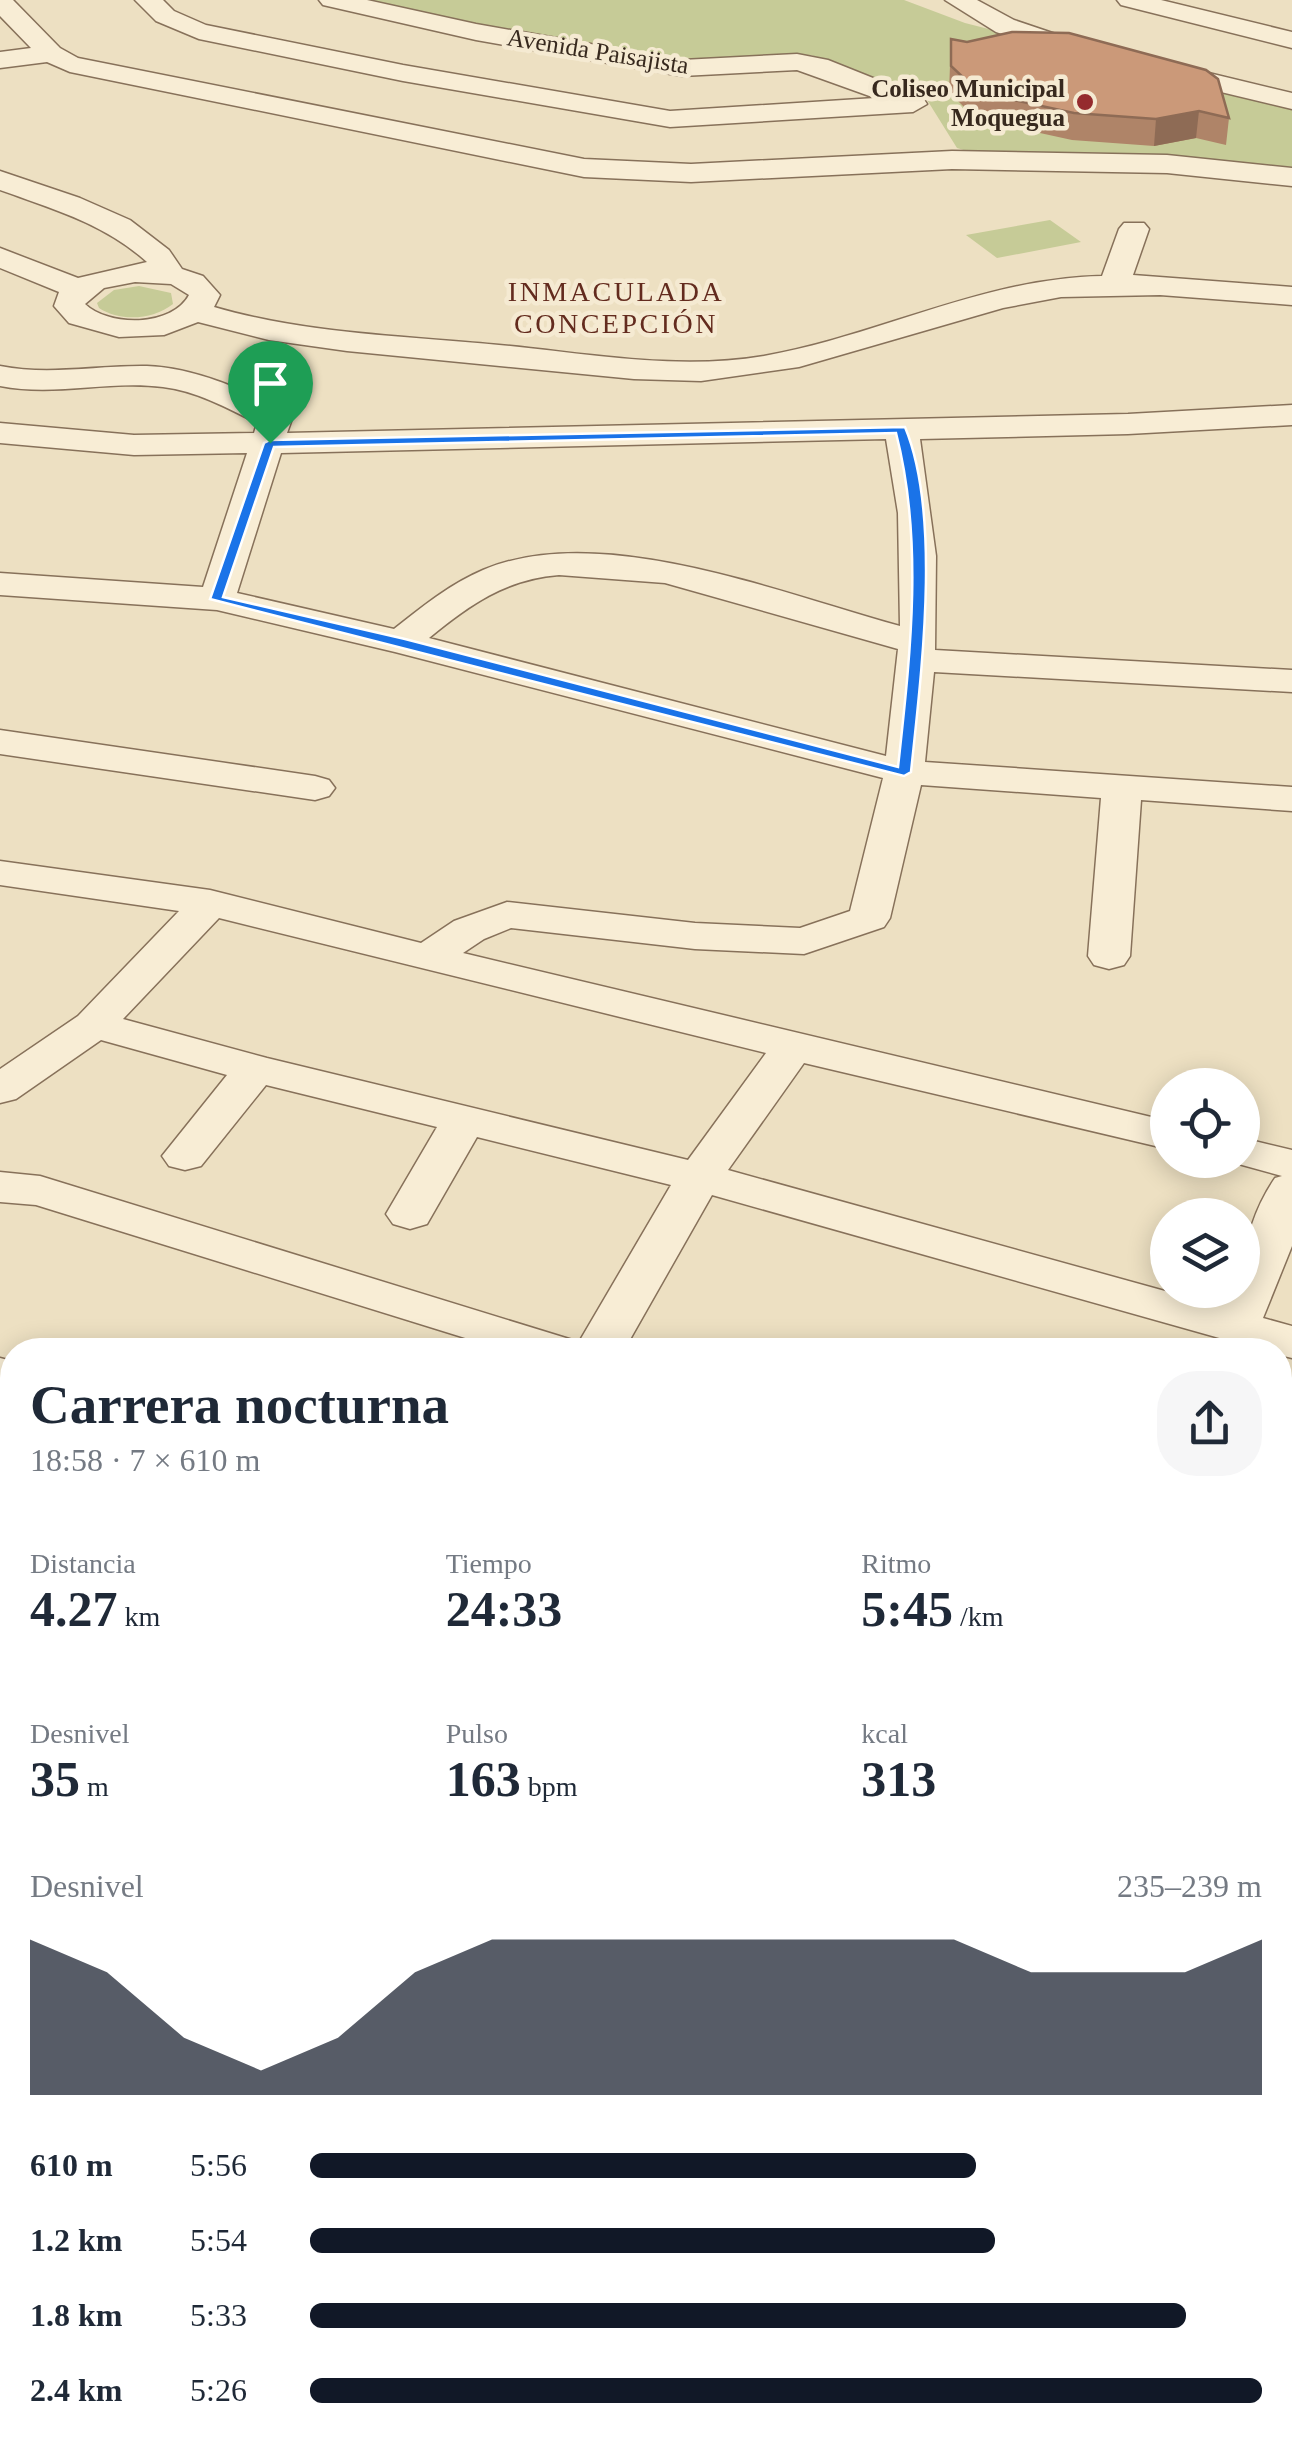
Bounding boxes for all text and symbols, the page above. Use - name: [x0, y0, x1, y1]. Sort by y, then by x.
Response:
- street label: Avenida Paisajista: [505, 23, 691, 79]
- place label: Coliseo Municipal Moquegua: [871, 75, 1065, 131]
- marker: Coliseo Municipal Moquegua: [1074, 91, 1096, 113]
- district label: INMACULADA CONCEPCIÓN: [508, 276, 724, 339]
- pin: [228, 341, 313, 444]
- icon: arrive: [243, 356, 298, 411]
- map controls: [1150, 1068, 1260, 1308]
- button: locate: [1150, 1068, 1260, 1178]
- button: layers: [1150, 1198, 1260, 1308]
- button: share: [1157, 1371, 1262, 1476]
- text: Carrera nocturna: [30, 1374, 449, 1435]
- text: 18:58 · 7 × 610 m: [30, 1442, 260, 1478]
- text: Distancia: [30, 1548, 136, 1579]
- text: Tiempo: [446, 1548, 532, 1579]
- text: Ritmo: [861, 1548, 931, 1579]
- text: 4.27: [30, 1581, 118, 1637]
- text: 24:33: [446, 1581, 562, 1637]
- text: 5:45: [861, 1581, 953, 1637]
- text: km: [118, 1601, 160, 1632]
- text: /km: [953, 1601, 1004, 1632]
- text: Desnivel: [30, 1718, 130, 1749]
- text: Pulso: [446, 1718, 508, 1749]
- text: kcal: [861, 1718, 908, 1749]
- text: 35: [30, 1751, 80, 1807]
- text: 163: [446, 1751, 521, 1807]
- text: 313: [861, 1751, 936, 1807]
- text: m: [80, 1771, 109, 1802]
- text: bpm: [521, 1771, 577, 1802]
- text: Desnivel: [30, 1868, 144, 1904]
- text: 235–239 m: [1117, 1868, 1262, 1904]
- text: 610 m: [30, 2147, 113, 2183]
- text: 5:56: [190, 2147, 247, 2183]
- text: 1.2 km: [30, 2222, 122, 2258]
- text: 5:54: [190, 2222, 247, 2258]
- text: 1.8 km: [30, 2297, 122, 2333]
- text: 5:33: [190, 2297, 247, 2333]
- text: 2.4 km: [30, 2372, 122, 2408]
- text: 5:26: [190, 2372, 247, 2408]

